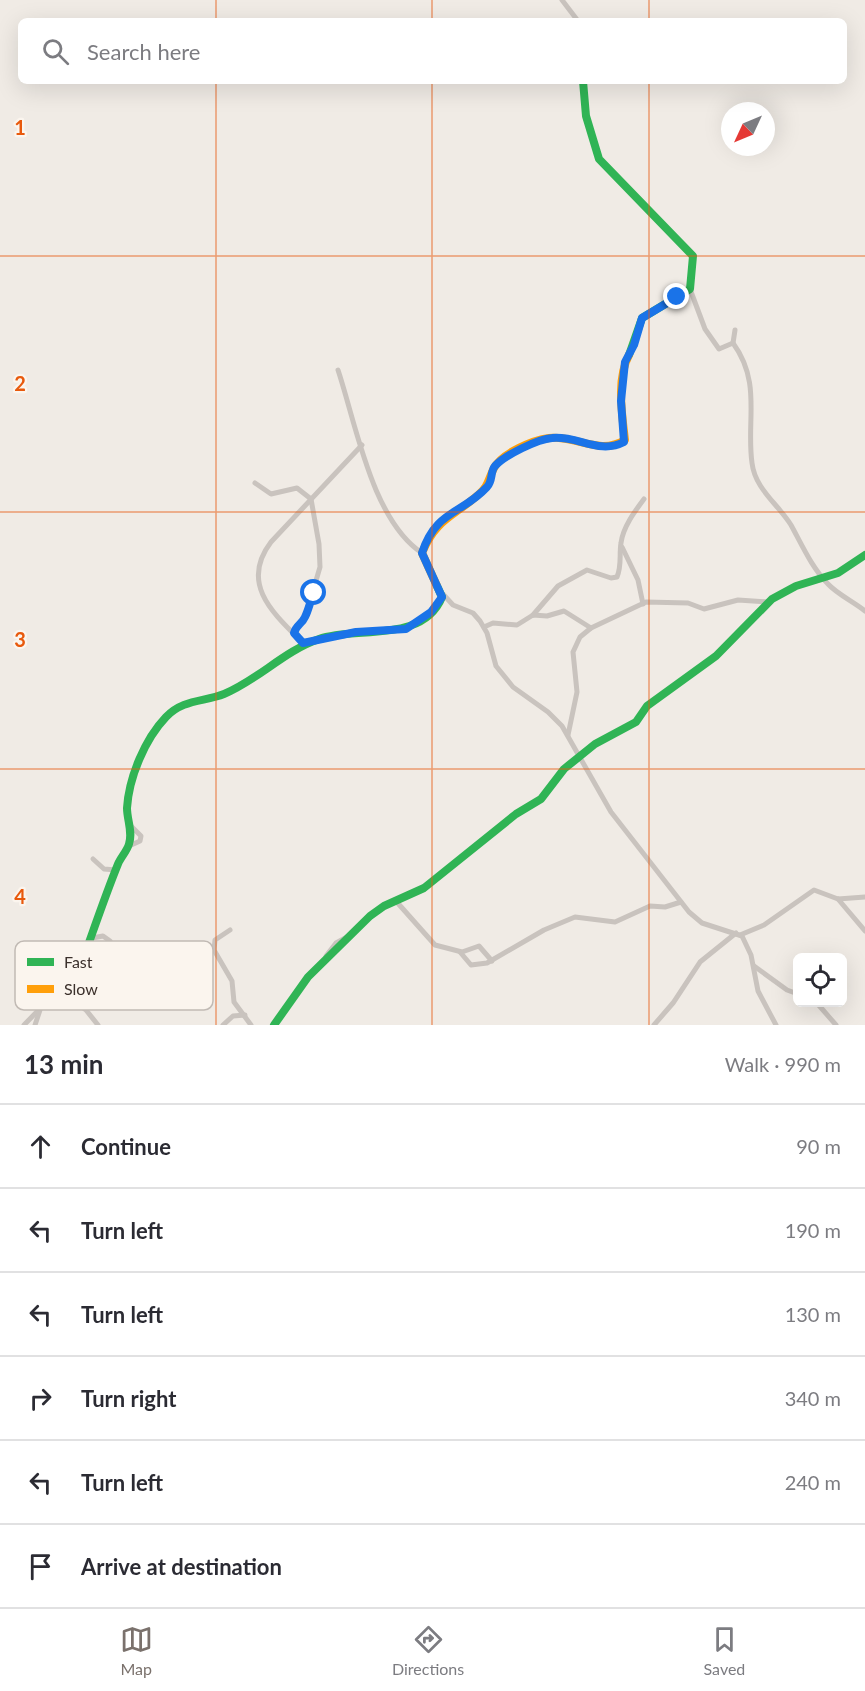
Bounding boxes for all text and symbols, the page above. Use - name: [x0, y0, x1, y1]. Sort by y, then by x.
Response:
- search box: [18, 18, 847, 84]
- icon: search: [39, 35, 72, 68]
- text: Search here: [87, 38, 200, 65]
- north arrow: [721, 102, 775, 156]
- text: 1: [14, 115, 26, 139]
- route end: [663, 283, 689, 309]
- text: 2: [14, 371, 26, 395]
- route start: [300, 579, 326, 605]
- text: 3: [14, 627, 26, 651]
- text: 4: [14, 884, 26, 908]
- legend: [15, 941, 213, 1010]
- text: Fast: [64, 952, 93, 971]
- map controls: [793, 953, 847, 1007]
- button: locate: [793, 953, 847, 1007]
- text: Slow: [64, 979, 98, 998]
- text: 13 min: [24, 1048, 104, 1080]
- text: Walk · 990 m: [725, 1052, 841, 1076]
- icon: ahead: [24, 1130, 57, 1163]
- text: Continue: [81, 1133, 171, 1160]
- text: 90 m: [796, 1134, 841, 1158]
- icon: left: [24, 1214, 57, 1247]
- text: Turn left: [81, 1217, 163, 1244]
- text: 190 m: [785, 1218, 841, 1242]
- icon: left: [24, 1298, 57, 1331]
- text: Turn left: [81, 1301, 163, 1328]
- text: 130 m: [785, 1302, 841, 1326]
- icon: right: [24, 1382, 57, 1415]
- text: Turn right: [81, 1385, 176, 1412]
- text: 340 m: [785, 1386, 841, 1410]
- icon: left: [24, 1466, 57, 1499]
- text: Turn left: [81, 1469, 163, 1496]
- text: 240 m: [785, 1470, 841, 1494]
- icon: arrive: [24, 1550, 57, 1583]
- text: Arrive at destination: [81, 1553, 282, 1580]
- tab: Map: [120, 1623, 153, 1678]
- tab: Directions: [392, 1623, 464, 1678]
- tab: Saved: [704, 1623, 745, 1678]

